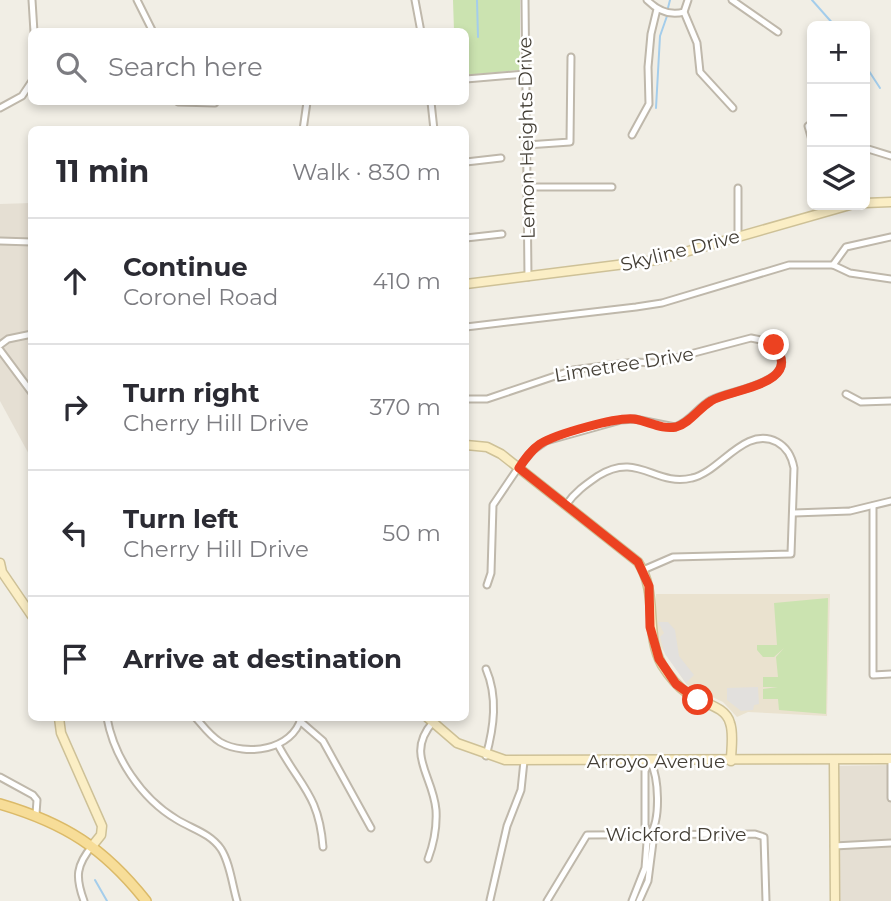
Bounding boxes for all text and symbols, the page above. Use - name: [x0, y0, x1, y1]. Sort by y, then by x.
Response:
- map controls: [807, 21, 870, 210]
- button: +: [807, 21, 870, 84]
- search box: [28, 28, 469, 105]
- street label: Lemon Heights Drive: [513, 37, 540, 239]
- icon: search: [52, 48, 90, 86]
- text: Search here: [108, 51, 263, 83]
- button: −: [807, 84, 870, 147]
- button: layers: [807, 147, 870, 210]
- text: 11 min: [56, 153, 149, 190]
- text: Walk · 830 m: [292, 158, 441, 186]
- street label: Skyline Drive: [618, 225, 742, 276]
- text: Continue: [123, 251, 248, 283]
- icon: ahead: [56, 262, 94, 300]
- text: 410 m: [372, 267, 441, 295]
- text: Coronel Road: [123, 283, 278, 311]
- route end: [758, 329, 789, 360]
- street label: Limetree Drive: [553, 342, 695, 387]
- text: Turn right: [123, 377, 259, 409]
- icon: right: [56, 388, 94, 426]
- text: 370 m: [370, 393, 441, 421]
- text: Cherry Hill Drive: [123, 409, 309, 437]
- text: Turn left: [123, 503, 239, 535]
- icon: left: [56, 514, 94, 552]
- text: 50 m: [382, 519, 441, 547]
- text: Cherry Hill Drive: [123, 535, 309, 563]
- icon: arrive: [56, 640, 94, 678]
- text: Arrive at destination: [123, 643, 402, 675]
- route start: [682, 684, 713, 715]
- street label: Arroyo Avenue: [587, 750, 725, 773]
- street label: Wickford Drive: [606, 823, 747, 846]

